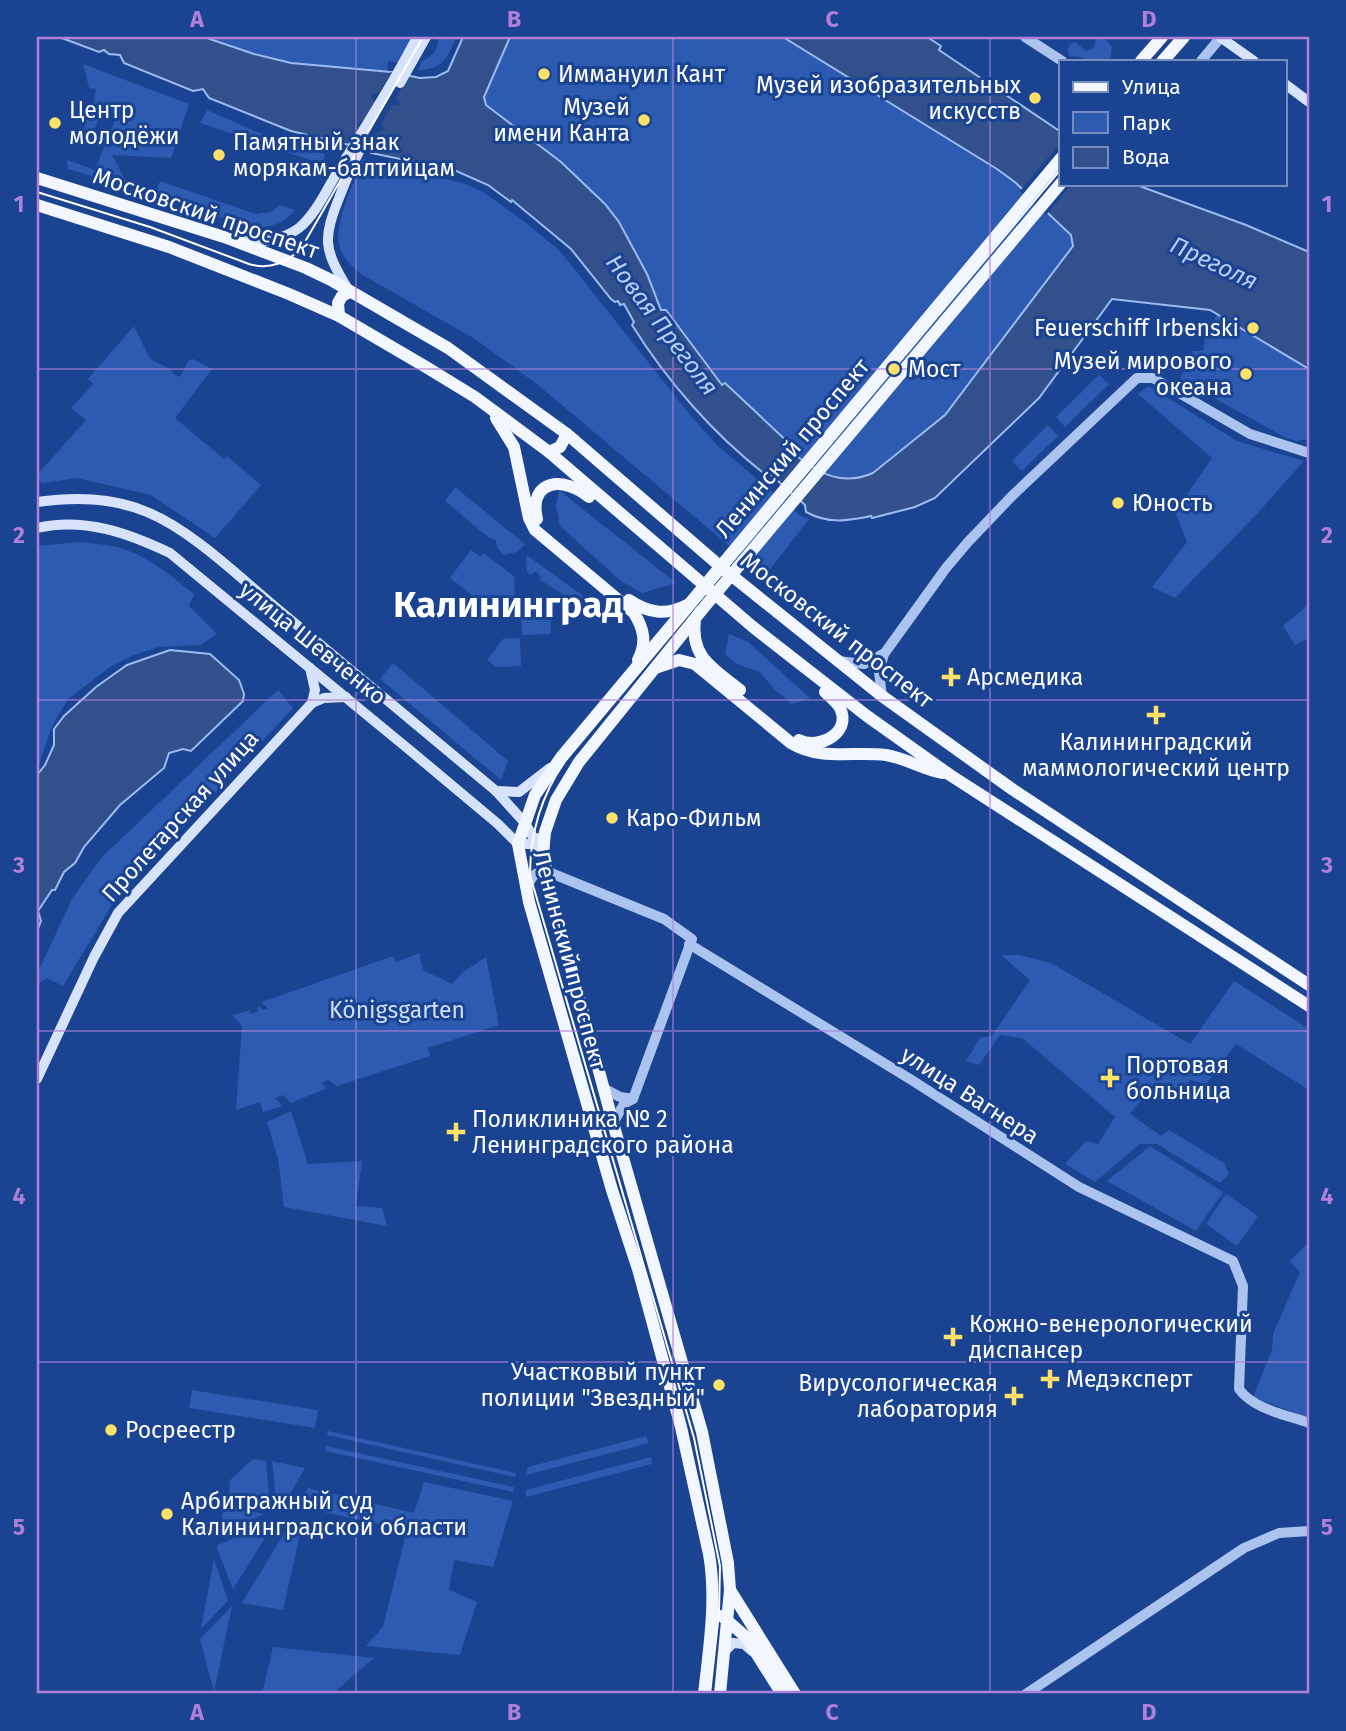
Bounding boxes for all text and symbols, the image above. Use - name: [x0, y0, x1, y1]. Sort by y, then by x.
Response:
- text: A: [189, 5, 204, 33]
- text: B: [507, 5, 521, 33]
- text: C: [825, 5, 839, 33]
- text: D: [1142, 5, 1157, 33]
- place label: Иммануил Кант: [558, 60, 726, 88]
- legend: [1059, 60, 1286, 186]
- marker: Иммануил Кант: [536, 66, 552, 82]
- place label: Музей изобразительных искусств: [756, 71, 1022, 125]
- text: Улица: [1122, 74, 1181, 100]
- marker: Музей изобразительных искусств: [1027, 90, 1043, 106]
- place label: Музей имени Канта: [493, 93, 630, 147]
- place label: Центр молодёжи: [69, 96, 180, 150]
- text: Парк: [1122, 110, 1171, 136]
- marker: Музей имени Канта: [636, 112, 652, 128]
- marker: Центр молодёжи: [47, 115, 63, 131]
- place label: Памятный знак морякам-балтийцам: [233, 128, 455, 182]
- text: Вода: [1122, 144, 1170, 170]
- marker: Памятный знак морякам-балтийцам: [211, 147, 227, 163]
- street label: Московский проспект: [89, 161, 323, 265]
- text: 1: [14, 190, 24, 218]
- text: 1: [1322, 190, 1332, 218]
- water label: Преголя: [1166, 231, 1262, 295]
- water label: Новая Преголя: [600, 249, 724, 401]
- place label: Feuerschiff Irbenski: [1034, 314, 1239, 342]
- marker: Feuerschiff Irbenski: [1245, 320, 1261, 336]
- place label: Музей мирового океана: [1054, 347, 1232, 401]
- street label: Ленинский проспект: [709, 352, 876, 543]
- place label: Мост: [908, 355, 961, 383]
- marker: Мост: [886, 361, 902, 377]
- marker: Музей мирового океана: [1238, 366, 1254, 382]
- place label: Юность: [1132, 489, 1213, 517]
- marker: Юность: [1110, 495, 1126, 511]
- text: 2: [13, 521, 25, 549]
- text: 2: [1321, 521, 1333, 549]
- street label: Московский проспект: [735, 546, 940, 714]
- street label: улица Шевченко: [234, 575, 392, 711]
- district label: Калининград: [393, 582, 623, 627]
- place label: Арсмедика: [967, 663, 1083, 691]
- marker: Арсмедика: [941, 667, 961, 687]
- marker: Калининградский маммологический центр: [1146, 705, 1166, 725]
- street label: Пролетарская улица: [96, 724, 264, 908]
- place label: Калининградский маммологический центр: [1022, 728, 1290, 782]
- place label: Каро-Фильм: [626, 804, 761, 832]
- marker: Каро-Фильм: [604, 810, 620, 826]
- street label: Ленинский проспект: [527, 847, 613, 1073]
- text: 3: [12, 851, 25, 879]
- text: 3: [1320, 851, 1333, 879]
- park label: Königsgarten: [329, 996, 465, 1024]
- street label: улица Вагнера: [896, 1040, 1044, 1150]
- place label: Портовая больница: [1126, 1051, 1231, 1105]
- marker: Портовая больница: [1100, 1068, 1120, 1088]
- place label: Поликлиника № 2 Ленинградского района: [472, 1105, 734, 1159]
- marker: Поликлиника № 2 Ленинградского района: [446, 1122, 466, 1142]
- text: 4: [13, 1182, 26, 1210]
- text: 4: [1321, 1182, 1334, 1210]
- place label: Кожно-венерологический диспансер: [969, 1310, 1253, 1364]
- marker: Кожно-венерологический диспансер: [943, 1327, 963, 1347]
- place label: Участковый пункт полиции "Звездный": [480, 1358, 706, 1412]
- place label: Медэксперт: [1066, 1365, 1193, 1393]
- place label: Вирусологическая лаборатория: [798, 1369, 998, 1423]
- marker: Медэксперт: [1040, 1369, 1060, 1389]
- marker: Участковый пункт полиции "Звездный": [711, 1377, 727, 1393]
- marker: Вирусологическая лаборатория: [1004, 1386, 1024, 1406]
- place label: Росрeeстр: [125, 1416, 236, 1444]
- marker: Росрeeстр: [103, 1422, 119, 1438]
- place label: Арбитражный суд Калининградской области: [181, 1487, 467, 1541]
- marker: Арбитражный суд Калининградской области: [159, 1506, 175, 1522]
- text: 5: [13, 1513, 25, 1541]
- text: 5: [1321, 1513, 1333, 1541]
- text: A: [189, 1698, 204, 1726]
- text: B: [507, 1698, 521, 1726]
- text: C: [825, 1698, 839, 1726]
- text: D: [1142, 1698, 1157, 1726]

